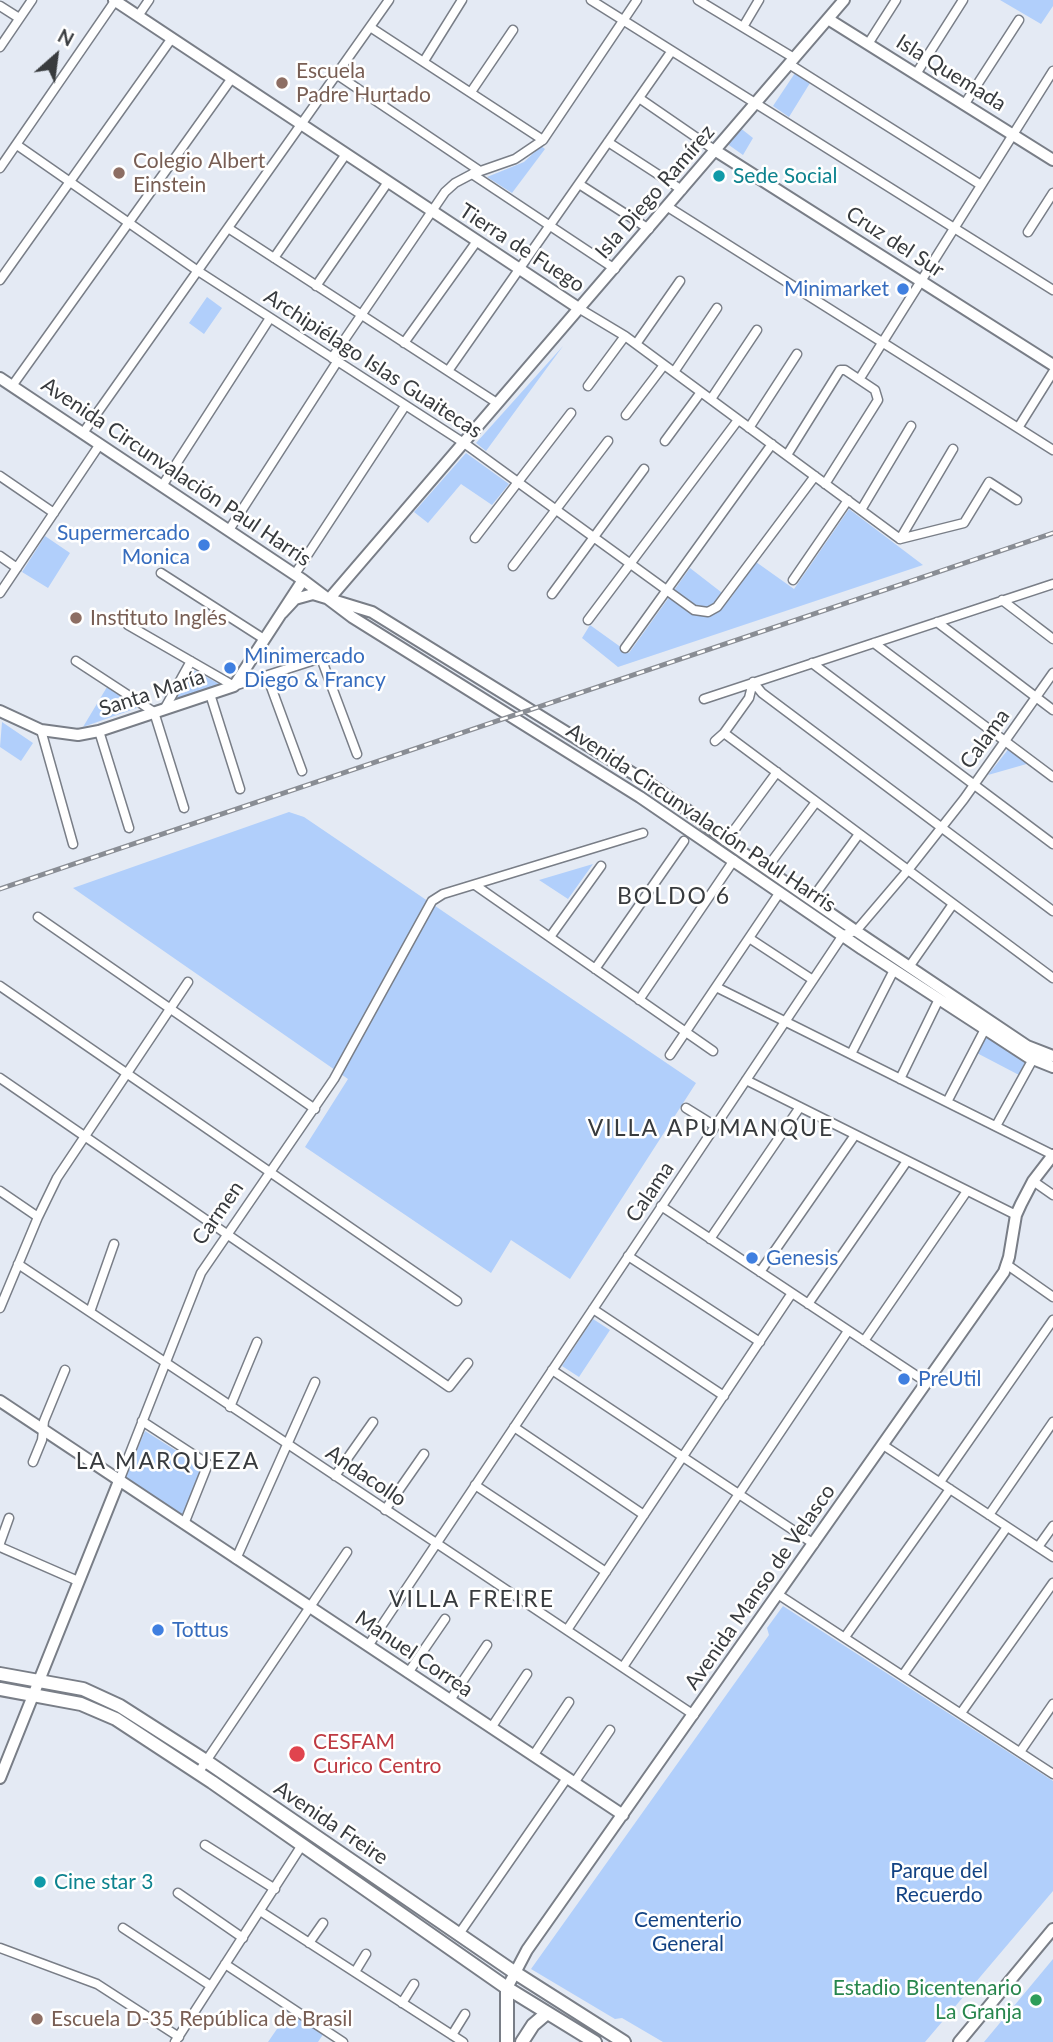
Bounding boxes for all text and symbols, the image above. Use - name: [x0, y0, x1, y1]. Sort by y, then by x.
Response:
- north arrow: [21, 21, 91, 91]
- text: N: [54, 23, 78, 51]
- street label: Isla Quemada: [891, 29, 1011, 117]
- place label: Escuela Padre Hurtado: [296, 58, 431, 108]
- marker: Escuela Padre Hurtado: [274, 75, 290, 91]
- street label: Isla Diego Ramírez: [590, 120, 720, 264]
- place label: Colegio Albert Einstein: [133, 148, 265, 198]
- place label: Sede Social: [733, 163, 837, 189]
- marker: Colegio Albert Einstein: [111, 165, 127, 181]
- marker: Sede Social: [711, 168, 727, 184]
- street label: Tierra de Fuego: [455, 198, 589, 298]
- street label: Cruz del Sur: [841, 201, 949, 283]
- place label: Minimarket: [784, 276, 889, 302]
- marker: Minimarket: [895, 281, 911, 297]
- street label: Archipiélago Islas Guaitecas: [259, 284, 487, 444]
- street label: Avenida Circunvalación Paul Harris: [36, 372, 316, 572]
- place label: Supermercado Monica: [57, 520, 190, 570]
- marker: Supermercado Monica: [196, 537, 212, 553]
- place label: Instituto Inglés: [90, 605, 227, 631]
- marker: Instituto Inglés: [68, 610, 84, 626]
- place label: Minimercado Diego & Francy: [244, 643, 386, 693]
- marker: Minimercado Diego & Francy: [222, 660, 238, 676]
- street label: Santa María: [96, 664, 208, 722]
- street label: Calama: [955, 704, 1015, 774]
- street label: Avenida Circunvalación Paul Harris: [561, 718, 841, 918]
- district label: BOLDO 6: [618, 883, 730, 911]
- district label: VILLA APUMANQUE: [590, 1115, 832, 1143]
- street label: Calama: [621, 1157, 679, 1227]
- street label: Carmen: [187, 1176, 249, 1250]
- place label: Genesis: [766, 1245, 838, 1271]
- marker: Genesis: [744, 1250, 760, 1266]
- place label: PreUtil: [918, 1366, 981, 1392]
- marker: PreUtil: [896, 1371, 912, 1387]
- street label: Andacollo: [321, 1440, 411, 1512]
- district label: LA MARQUEZA: [77, 1448, 259, 1476]
- street label: Avenida Manso de Velasco: [679, 1479, 841, 1695]
- district label: VILLA FREIRE: [391, 1586, 553, 1614]
- street label: Manuel Correa: [350, 1605, 478, 1703]
- place label: Tottus: [172, 1617, 229, 1643]
- marker: Tottus: [150, 1622, 166, 1638]
- place label: CESFAM Curico Centro: [313, 1729, 441, 1779]
- marker: CESFAM Curico Centro: [287, 1744, 307, 1764]
- street label: Avenida Freire: [269, 1776, 393, 1870]
- park label: Parque del Recuerdo: [890, 1858, 988, 1908]
- place label: Cine star 3: [54, 1869, 154, 1895]
- marker: Cine star 3: [32, 1874, 48, 1890]
- park label: Cementerio General: [634, 1907, 742, 1957]
- place label: Estadio Bicentenario La Granja: [833, 1975, 1022, 2025]
- marker: Estadio Bicentenario La Granja: [1028, 1992, 1044, 2008]
- place label: Escuela D-35 República de Brasil: [51, 2006, 352, 2032]
- marker: Escuela D-35 República de Brasil: [29, 2011, 45, 2027]

